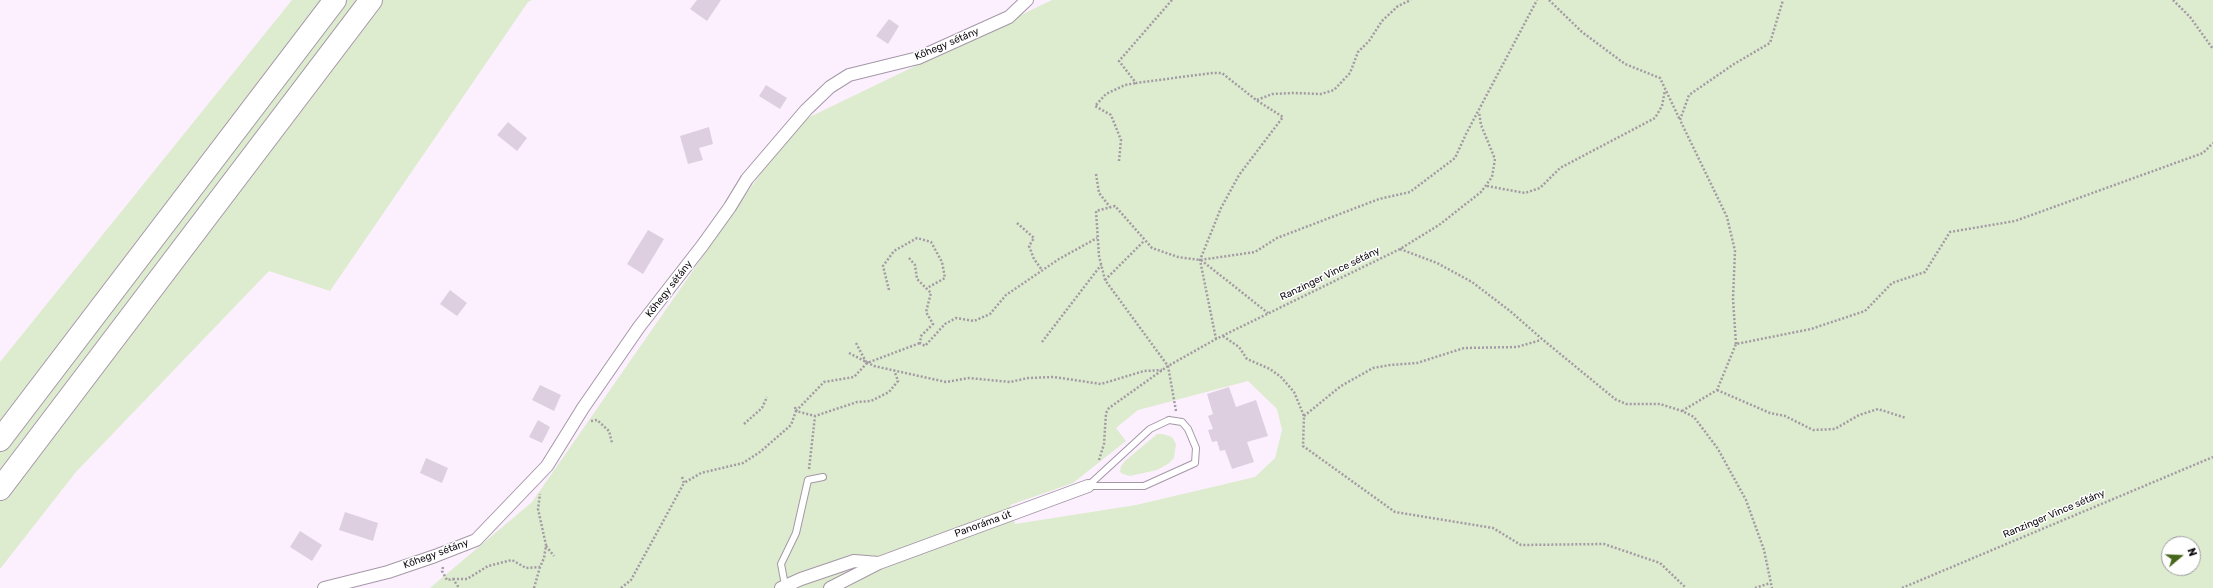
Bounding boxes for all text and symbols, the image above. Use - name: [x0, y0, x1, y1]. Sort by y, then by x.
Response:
- street label: Kőhegy sétány: [913, 25, 981, 63]
- street label: Ranzinger Vince sétány: [1278, 245, 1382, 303]
- street label: Kőhegy sétány: [643, 258, 695, 320]
- street label: Ranzinger Vince sétány: [2001, 487, 2107, 541]
- street label: Panoráma út: [953, 508, 1013, 540]
- north arrow: [2161, 536, 2201, 576]
- street label: Kőhegy sétány: [402, 537, 470, 571]
- text: N: [2184, 546, 2199, 558]

